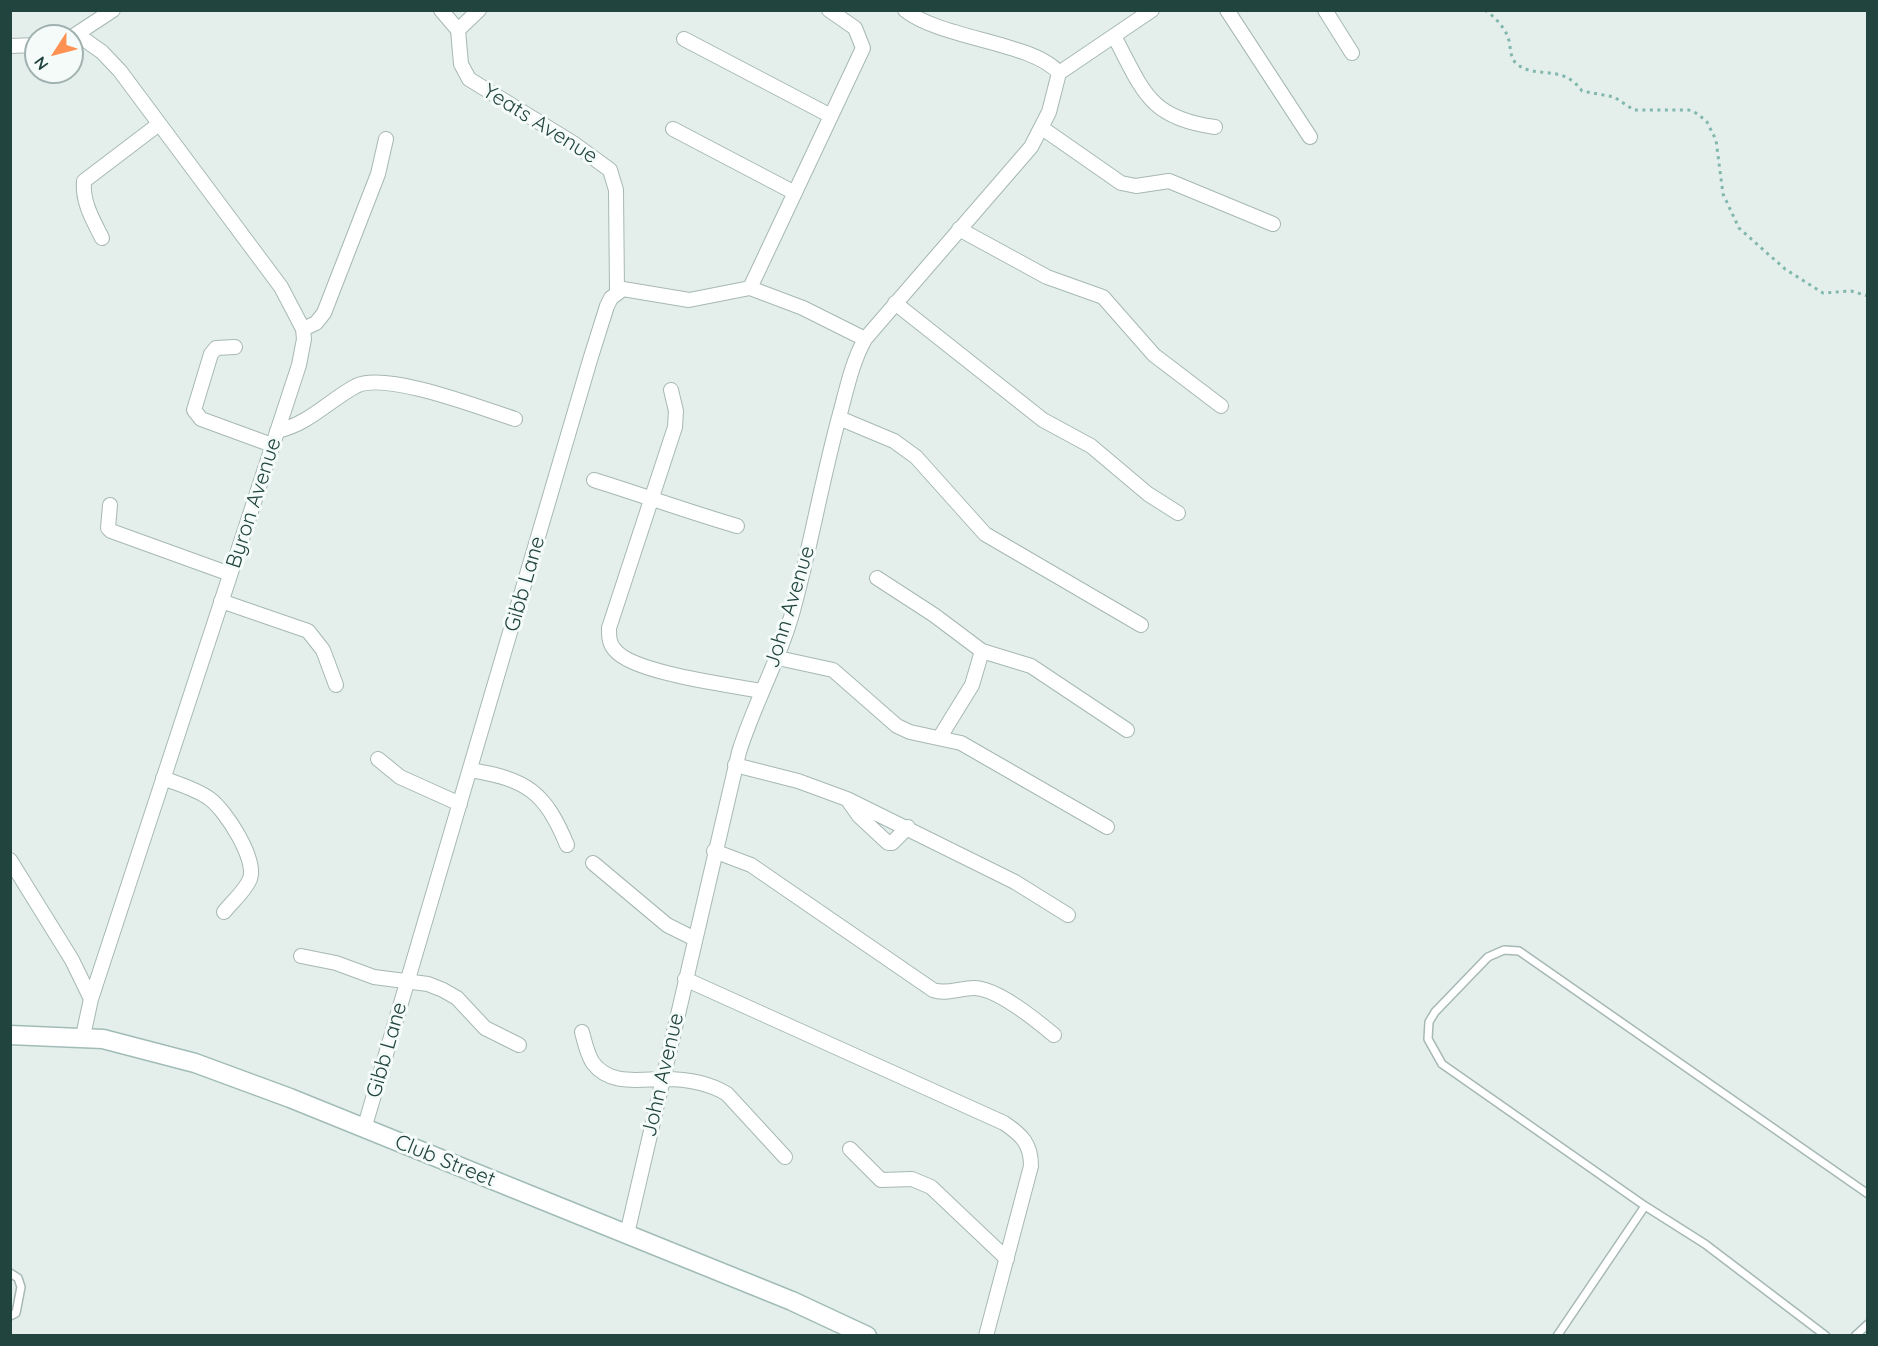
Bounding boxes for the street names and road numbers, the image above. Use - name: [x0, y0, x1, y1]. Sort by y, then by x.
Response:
- street label: Yeats Avenue: [478, 79, 602, 169]
- street label: Byron Avenue: [221, 435, 287, 571]
- street label: Gibb Lane: [499, 533, 551, 635]
- street label: John Avenue: [759, 543, 821, 671]
- street label: Gibb Lane: [361, 999, 413, 1101]
- street label: John Avenue: [637, 1011, 689, 1139]
- street label: Club Street: [391, 1129, 499, 1193]

